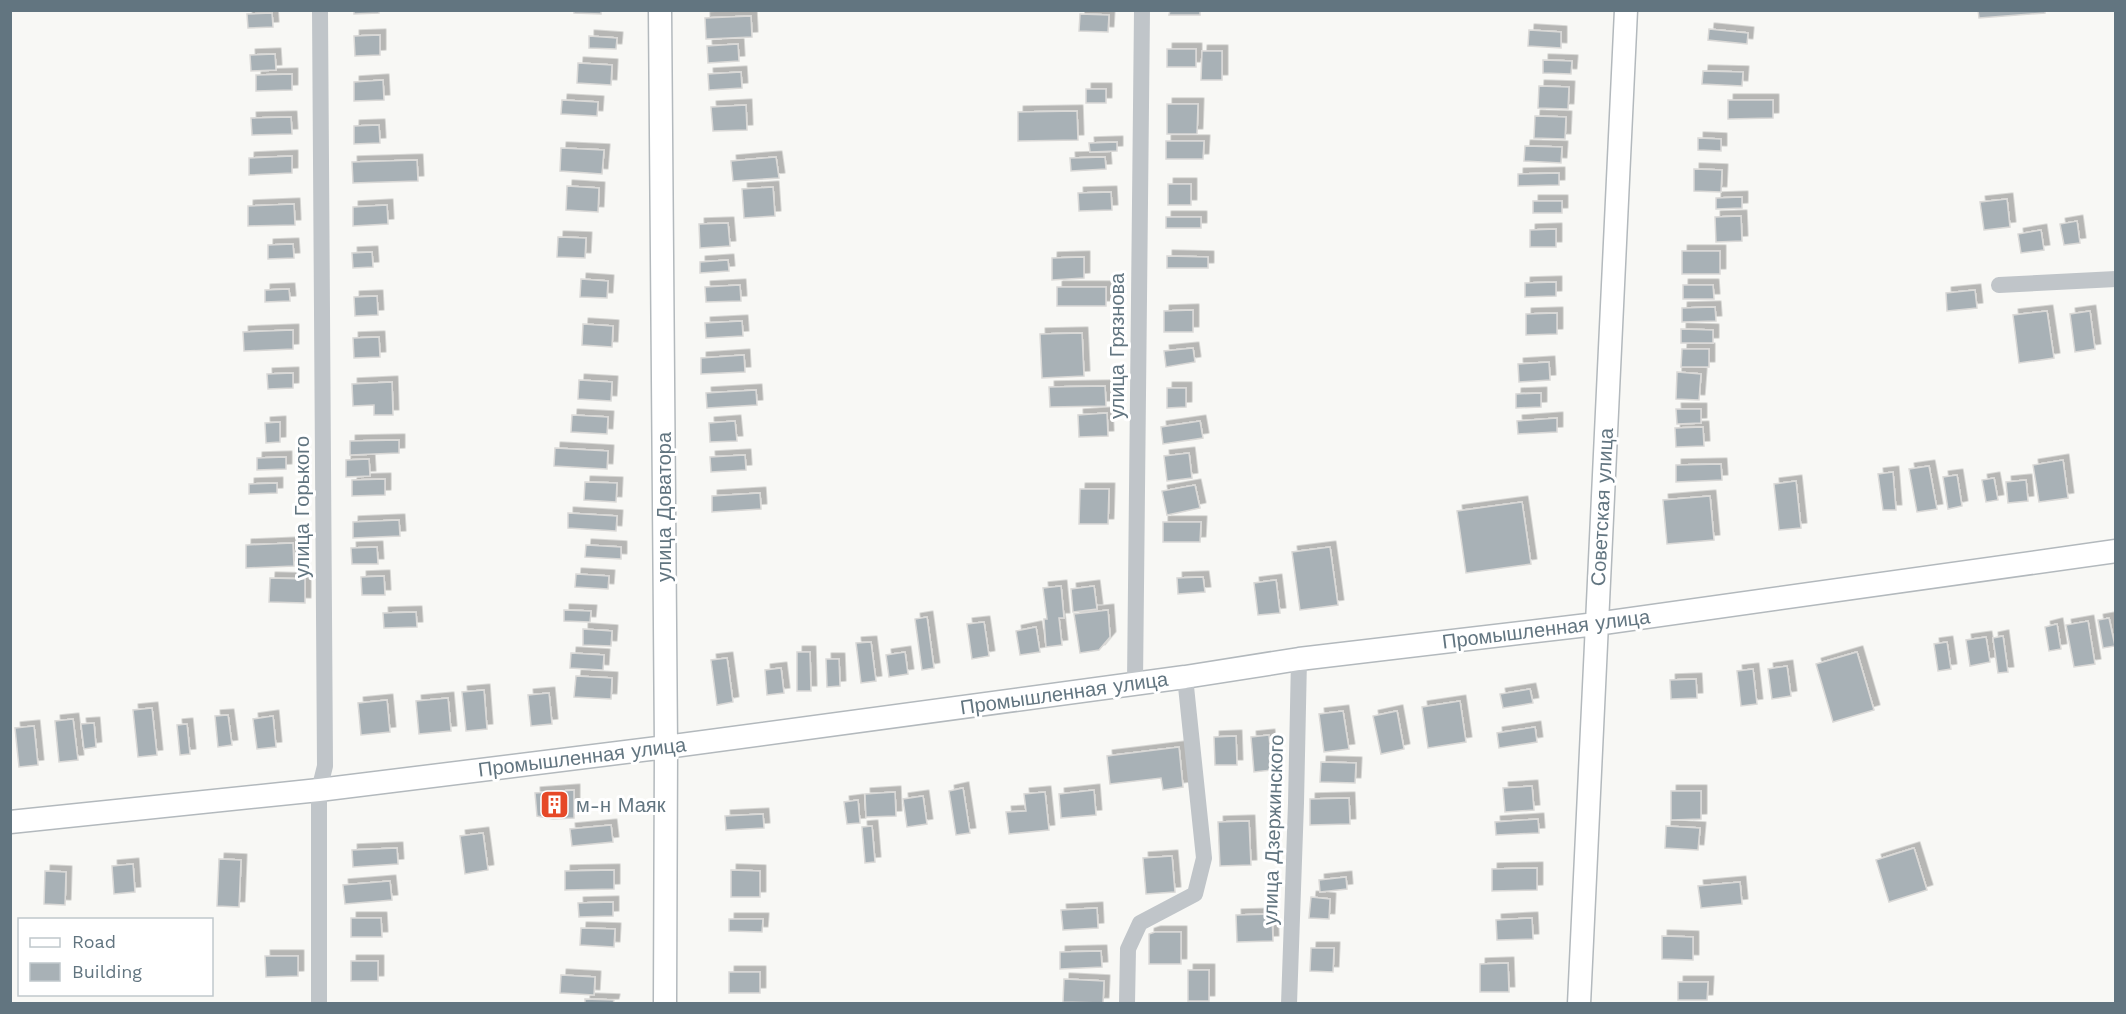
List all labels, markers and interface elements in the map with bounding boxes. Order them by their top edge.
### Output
street label: улица Грязнова [1105,272,1129,419]
street label: Советская улица [1586,426,1618,587]
street label: улица Доватора [652,431,676,582]
street label: улица Горького [290,436,314,578]
street label: Промышленная улица [1441,604,1652,654]
street label: Промышленная улица [959,666,1170,719]
street label: Промышленная улица [477,732,688,782]
street label: улица Дзержинского [1258,734,1288,926]
building icon: м-н Маяк [539,789,571,821]
place label: м-н Маяк [576,793,666,817]
legend [18,918,213,996]
text: Road [72,931,116,952]
text: Building [72,961,142,982]

